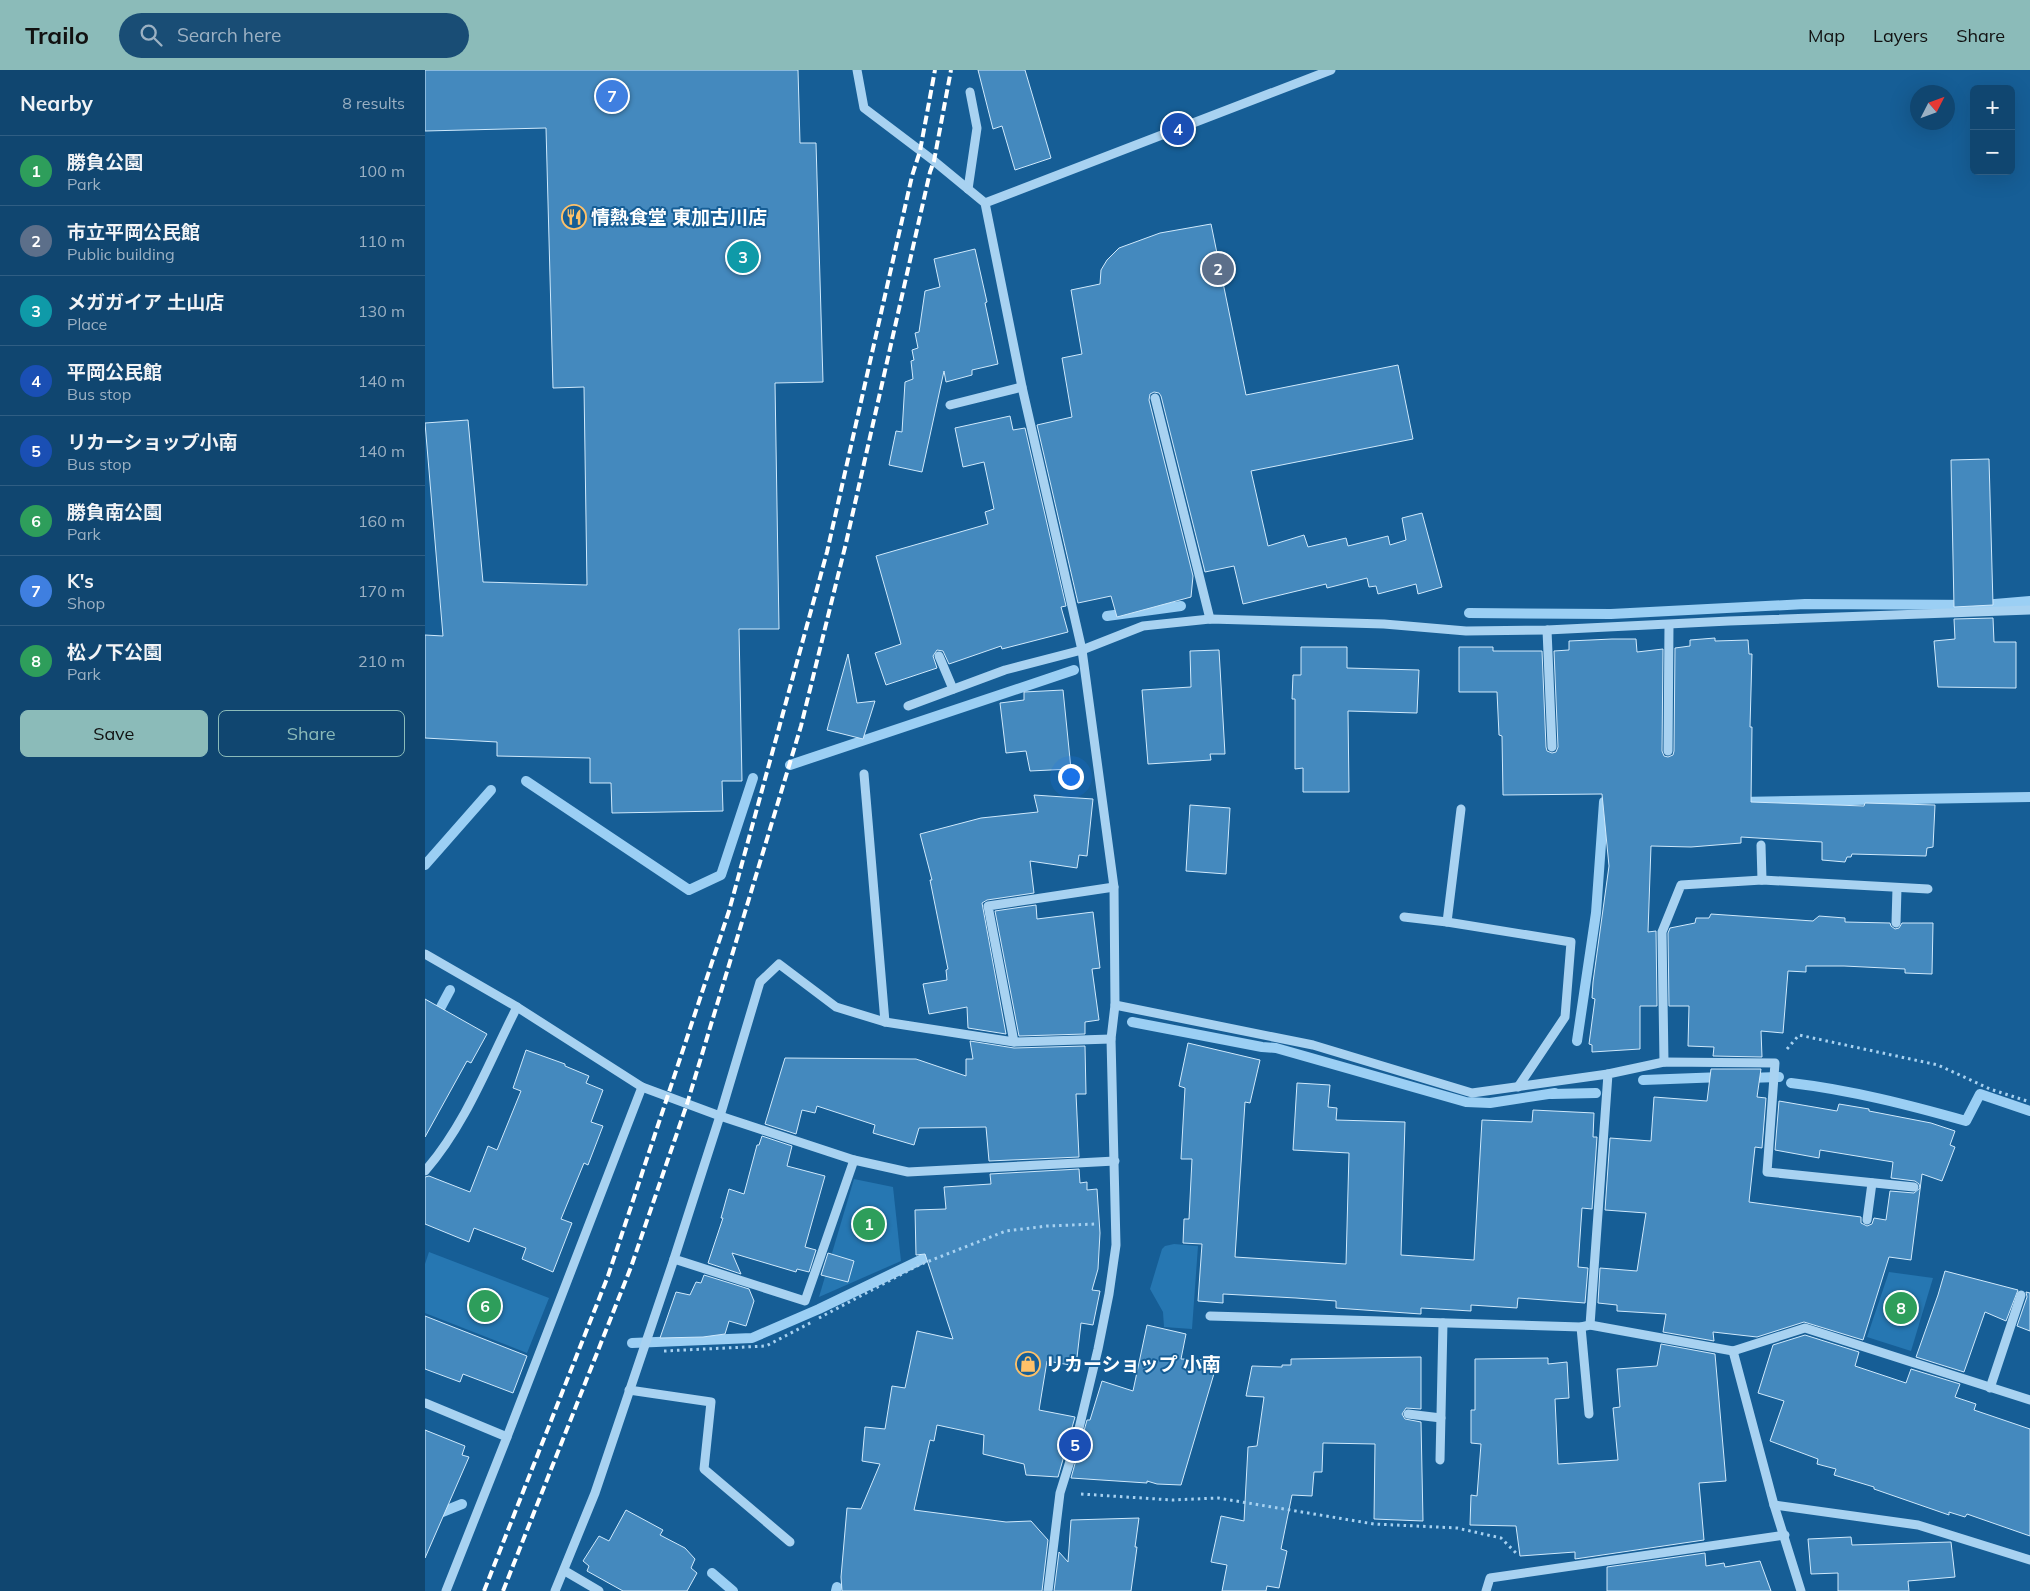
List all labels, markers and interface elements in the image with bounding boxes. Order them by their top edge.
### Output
search box [119,13,469,58]
text: Trailo [25,20,89,50]
icon: search [137,21,165,49]
text: Search here [177,23,281,47]
text: Map [1808,24,1845,47]
text: Layers [1873,24,1928,47]
text: Share [1956,24,2005,47]
pin: 7 [596,77,628,115]
north arrow [1910,85,1955,130]
map controls [1970,85,2015,175]
button: + [1970,85,2015,130]
text: Nearby [20,90,93,116]
text: 8 results [342,93,405,113]
pin: 4 [1162,110,1194,148]
button: − [1970,130,2015,175]
text: 勝負公園 [67,150,143,174]
text: 1 [31,161,41,181]
text: 100 m [358,161,405,181]
text: Park [67,174,101,194]
restaurant icon: 情熱食堂 東加古川店 [561,204,587,230]
place label: 情熱食堂 東加古川店 [591,205,767,229]
text: 市立平岡公民館 [67,220,200,244]
text: 2 [31,231,41,251]
text: 110 m [358,231,405,251]
pin: 3 [727,238,759,276]
text: Public building [67,244,175,264]
pin: 2 [1202,250,1234,288]
text: メガガイア 土山店 [67,290,224,314]
text: 3 [31,301,41,321]
text: 130 m [358,301,405,321]
text: Place [67,314,107,334]
text: 平岡公民館 [67,360,162,384]
text: 4 [31,371,41,391]
text: 140 m [358,371,405,391]
text: Bus stop [67,384,131,404]
text: リカーショップ小南 [67,430,238,454]
text: 5 [31,441,41,461]
text: 140 m [358,441,405,461]
text: Bus stop [67,454,131,474]
text: 勝負南公園 [67,500,162,524]
text: 6 [31,511,41,531]
text: 160 m [358,511,405,531]
text: Park [67,524,101,544]
text: K's [67,569,94,593]
text: 7 [31,581,41,601]
text: 170 m [358,581,405,601]
text: Shop [67,593,105,613]
text: 松ノ下公園 [67,640,162,664]
text: 8 [31,651,41,671]
text: 210 m [358,651,405,671]
text: Park [67,664,101,684]
button: Save [20,710,208,757]
button: Share [218,710,405,757]
your location [1058,764,1084,790]
pin: 1 [853,1205,885,1243]
pin: 6 [469,1287,501,1325]
pin: 8 [1885,1289,1917,1327]
shop icon: リカーショップ 小南 [1015,1351,1041,1377]
place label: リカーショップ 小南 [1045,1352,1221,1376]
pin: 5 [1059,1426,1091,1464]

